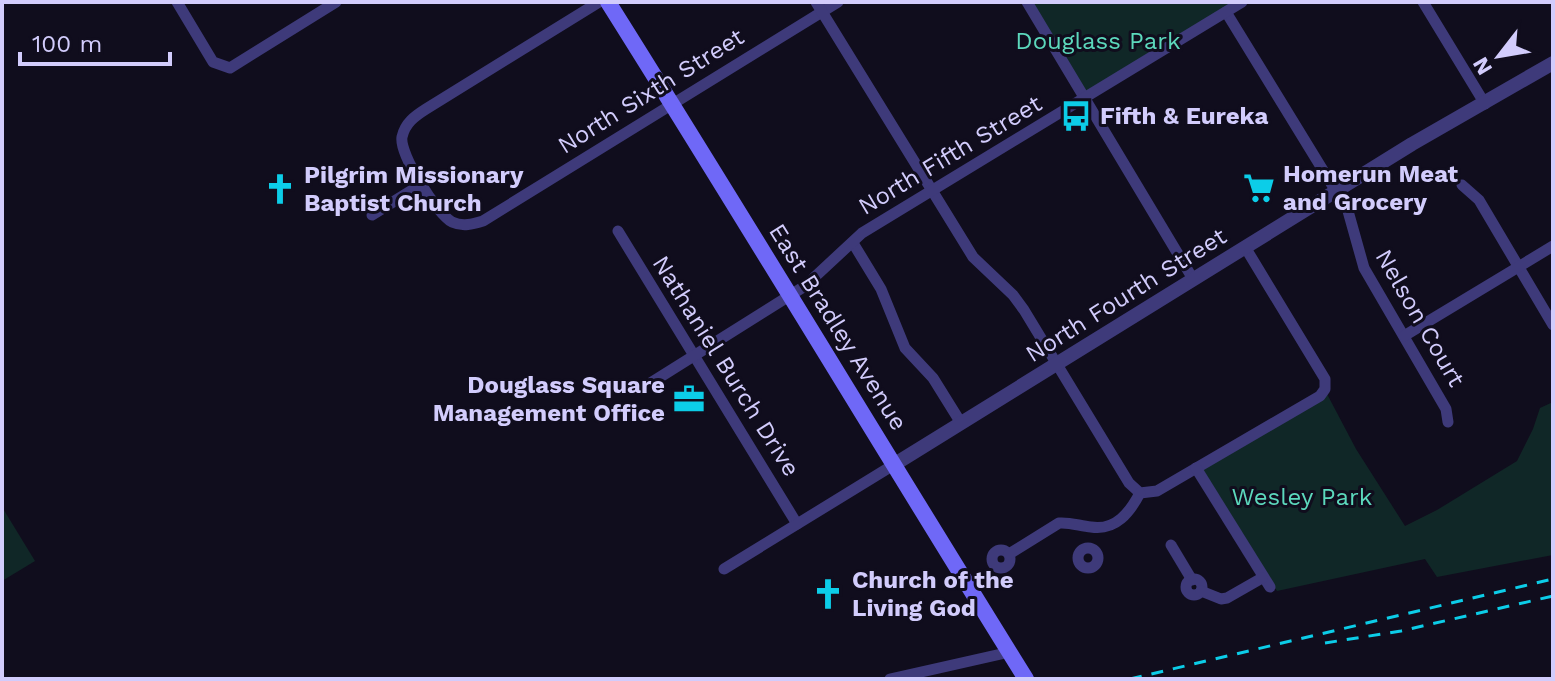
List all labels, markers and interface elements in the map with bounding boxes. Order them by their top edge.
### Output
scale bar [20,16,170,66]
north arrow [1459,16,1539,96]
street label: North Sixth Street [553,22,749,160]
park label: Douglass Park [1015,27,1181,55]
text: 100 m [32,30,102,58]
text: N [1467,53,1497,79]
street label: North Fifth Street [853,89,1047,221]
bus stop icon: Fifth & Eureka [1059,99,1093,133]
place label: Fifth & Eureka [1100,102,1268,130]
place label: Homerun Meat and Grocery [1283,160,1459,216]
place label: Pilgrim Missionary Baptist Church [304,161,524,217]
supermarket icon: Homerun Meat and Grocery [1242,171,1276,205]
church icon: Pilgrim Missionary Baptist Church [263,172,297,206]
street label: East Bradley Avenue [763,219,913,435]
street label: North Fourth Street [1021,222,1231,368]
street label: Nelson Court [1369,245,1471,391]
street label: Nathaniel Burch Drive [647,250,805,482]
place label: Douglass Square Management Office [433,371,665,427]
office icon: Douglass Square Management Office [672,382,706,416]
park label: Wesley Park [1232,483,1373,511]
place label: Church of the Living God [852,566,1014,622]
church icon: Church of the Living God [811,577,845,611]

